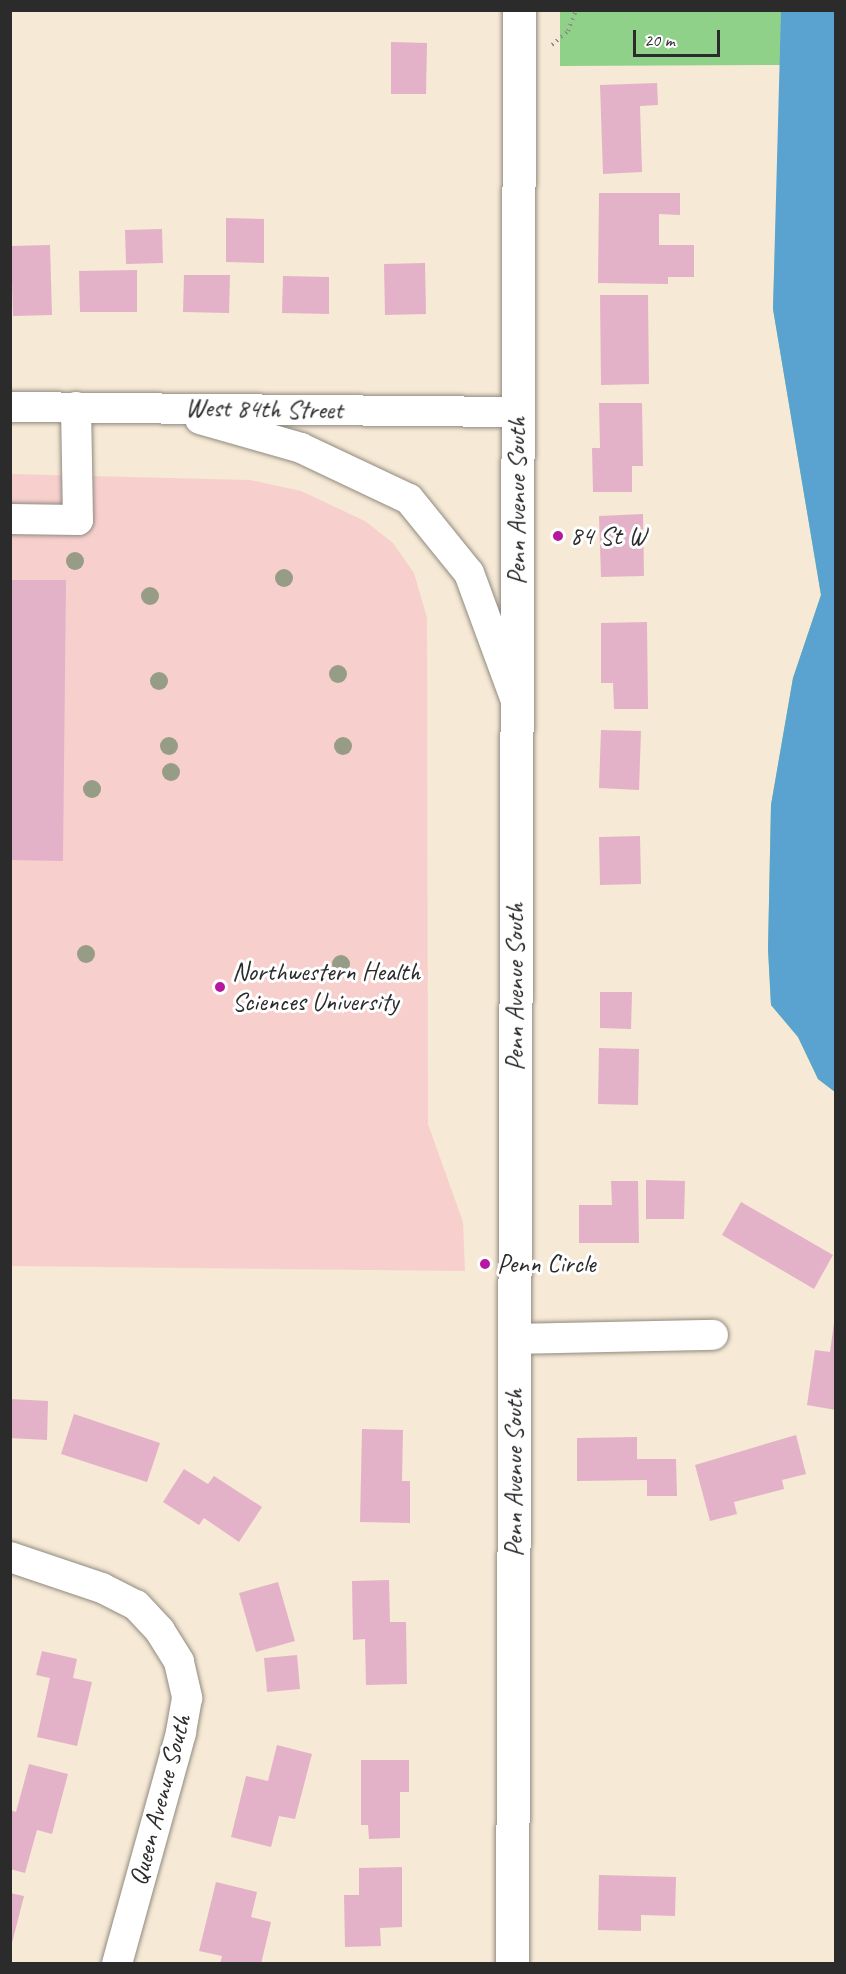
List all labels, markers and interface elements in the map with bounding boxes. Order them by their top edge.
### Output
scale bar [636,18,723,56]
text: 20 m [644,29,675,51]
street label: West 84th Street [185,392,343,426]
street label: Penn Avenue South [501,417,533,585]
place label: 84 St W [570,520,646,552]
marker: 84 St W [551,529,565,543]
street label: Penn Avenue South [499,903,531,1071]
place label: Northwestern Health Sciences University [232,956,420,1018]
marker: Northwestern Health Sciences University [213,980,227,994]
place label: Penn Circle [497,1248,595,1280]
marker: Penn Circle [478,1257,492,1271]
street label: Penn Avenue South [498,1389,530,1557]
street label: Queen Avenue South [122,1711,198,1889]

